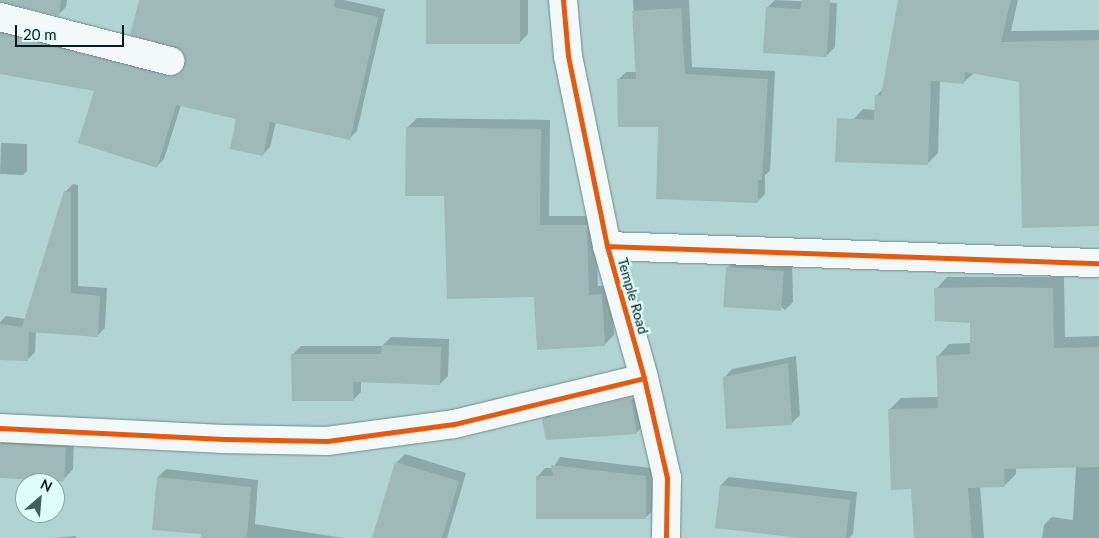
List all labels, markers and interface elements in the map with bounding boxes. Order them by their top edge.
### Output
scale bar [18,15,126,47]
text: 20 m [23,25,57,43]
street label: Temple Road [614,256,652,336]
north arrow [15,473,65,523]
text: N [38,475,55,495]

